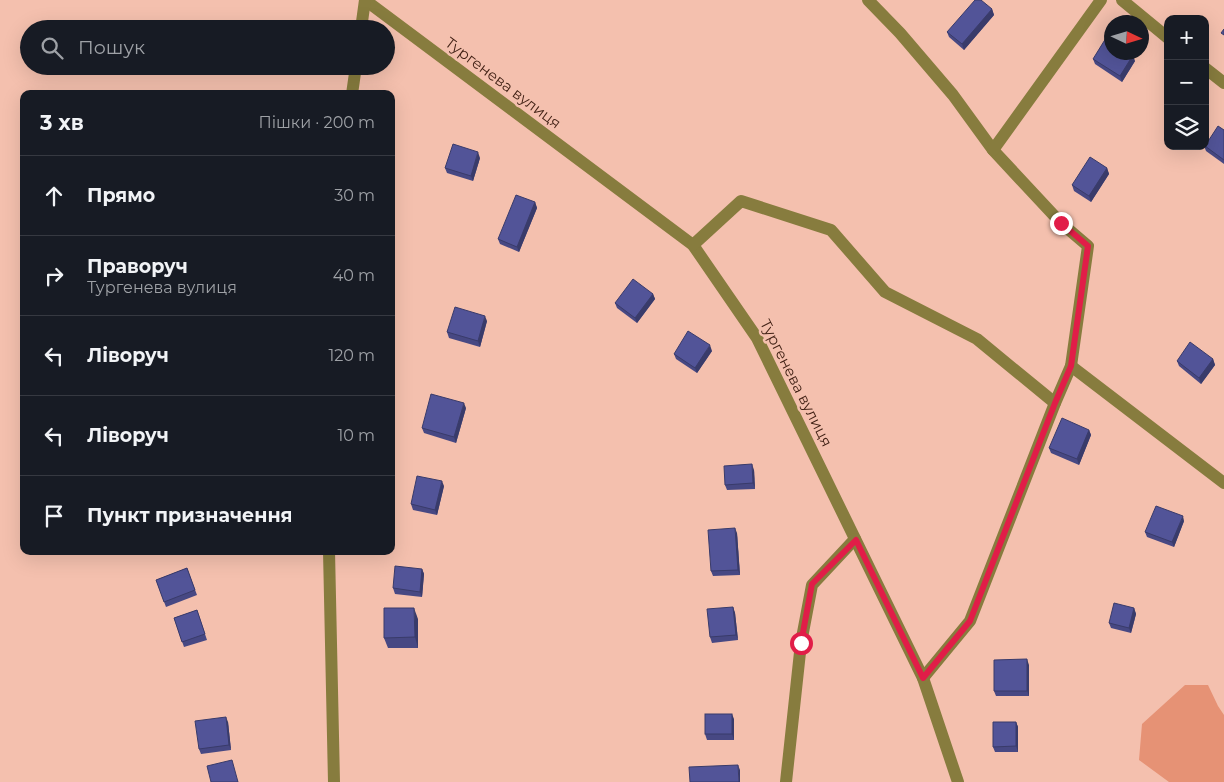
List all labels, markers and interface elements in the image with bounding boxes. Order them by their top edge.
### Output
north arrow [1104,15,1149,60]
map controls [1164,15,1209,150]
button: + [1164,15,1209,60]
search box [20,20,395,75]
street label: Тургенева вулиця [441,33,565,132]
icon: search [38,34,66,62]
text: Пошук [78,36,145,59]
button: − [1164,60,1209,105]
button: layers [1164,105,1209,150]
text: 3 хв [40,110,84,135]
text: Пішки · 200 m [258,113,375,132]
icon: ahead [40,182,68,210]
text: Прямо [87,184,155,207]
text: 30 m [334,186,375,205]
route end [1050,212,1073,235]
text: Праворуч [87,255,188,278]
icon: right [40,262,68,290]
text: 40 m [333,266,375,285]
text: Тургенева вулиця [87,278,237,297]
street label: Тургенева вулиця [756,316,837,450]
icon: left [40,342,68,370]
text: Ліворуч [87,344,169,367]
text: 120 m [328,346,375,365]
icon: left [40,422,68,450]
text: Ліворуч [87,424,169,447]
text: 10 m [337,426,375,445]
icon: arrive [40,502,68,530]
text: Пункт призначення [87,504,293,527]
route start [790,632,813,655]

